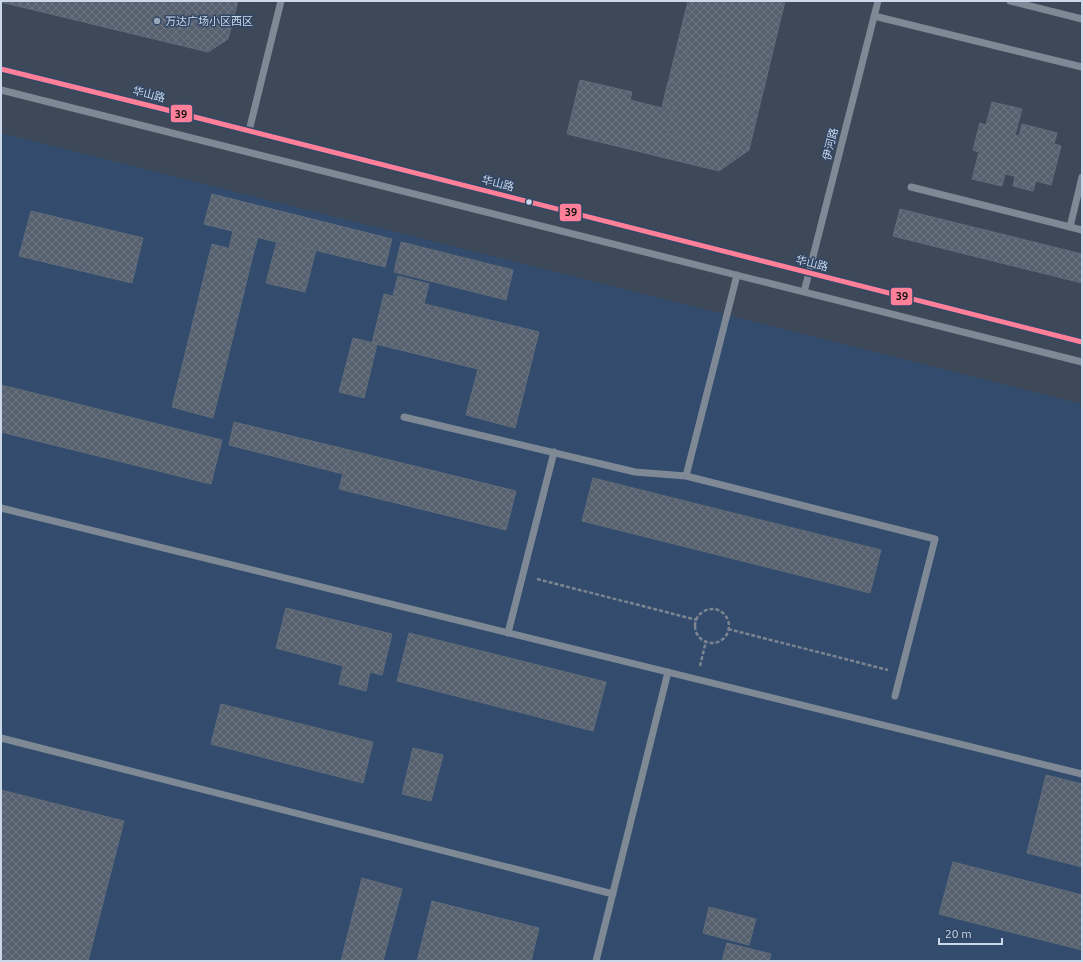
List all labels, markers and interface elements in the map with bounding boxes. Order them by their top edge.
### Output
place label: 万达广场小区西区 [165,15,253,27]
marker: 万达广场小区西区 [152,16,162,26]
street label: 华山路 [132,84,166,104]
line badge: 39 [170,104,193,123]
text: 39 [175,108,187,120]
street label: 伊河路 [820,127,840,161]
street label: 华山路 [481,173,515,193]
unlabelled marker [524,197,534,207]
line badge: 39 [559,203,582,222]
text: 39 [565,206,577,218]
street label: 华山路 [795,253,829,273]
line badge: 39 [890,287,913,306]
text: 39 [896,290,908,302]
scale bar [939,920,1002,946]
text: 20 m [945,927,972,940]

